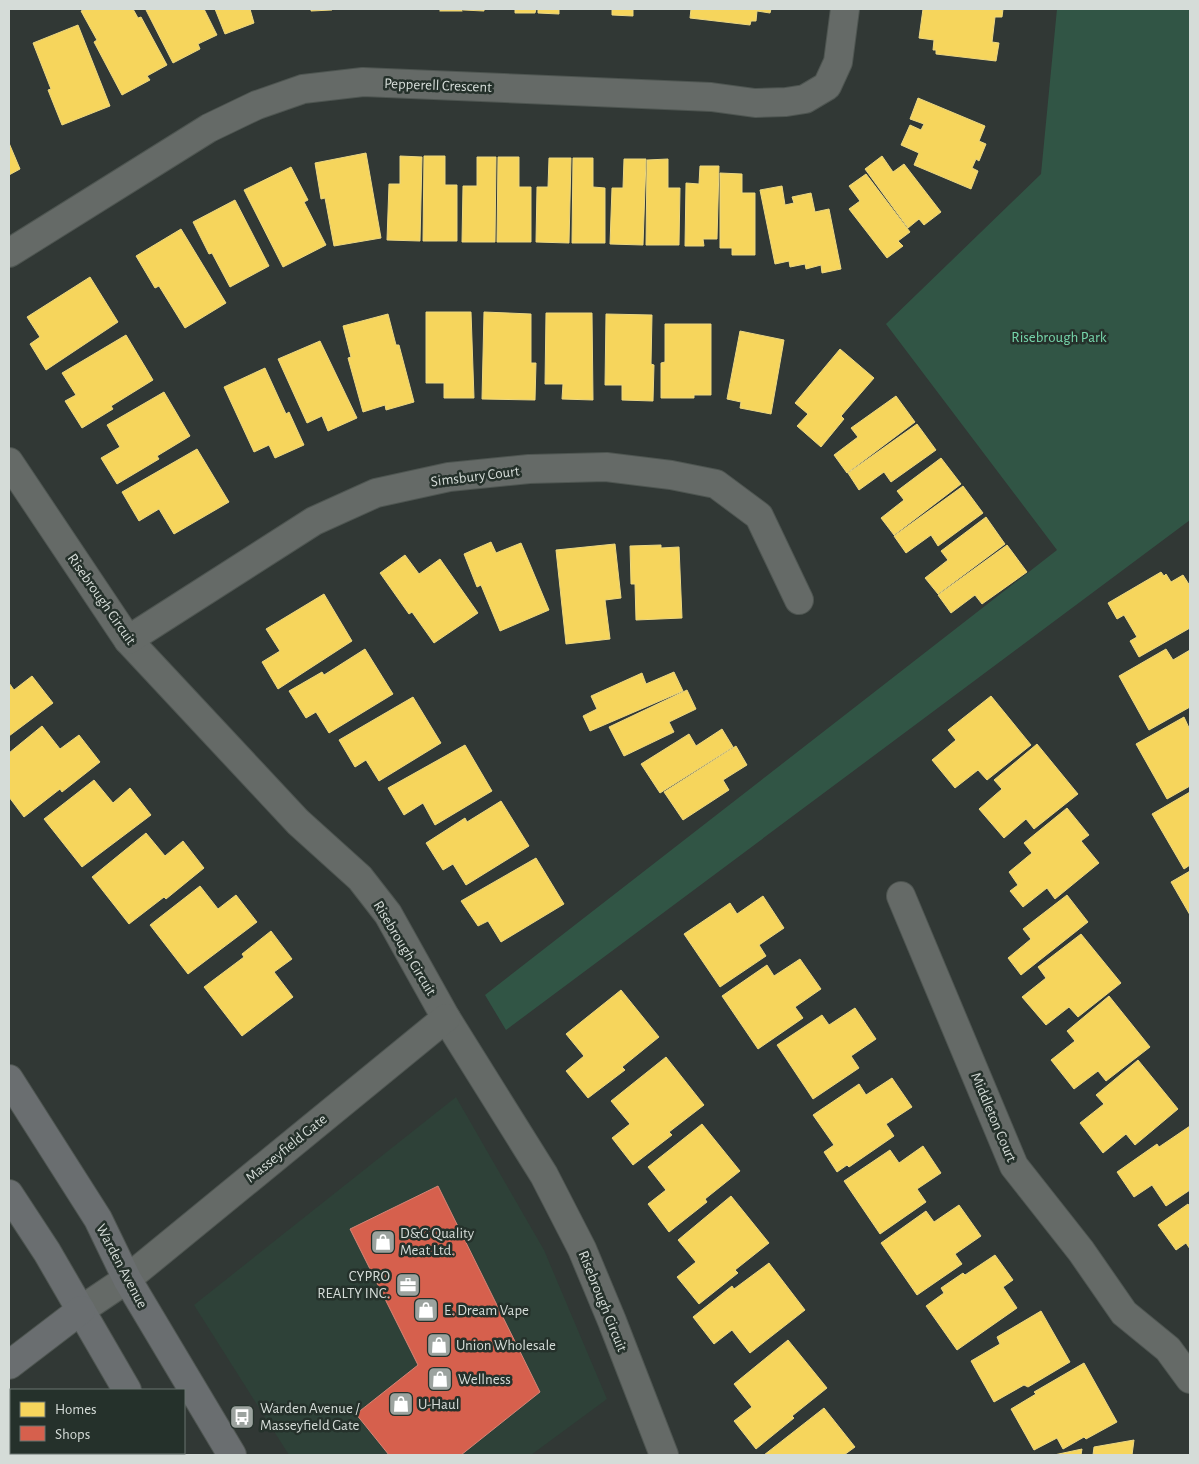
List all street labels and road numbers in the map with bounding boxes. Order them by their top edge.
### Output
street label: Pepperell Crescent [384,76,492,95]
street label: Simsbury Court [430,464,521,489]
street label: Risebrough Circuit [65,551,139,648]
street label: Risebrough Circuit [370,898,439,998]
street label: Middleton Court [968,1070,1019,1164]
street label: Masseyfield Gate [243,1111,330,1186]
street label: Warden Avenue [93,1222,150,1311]
street label: Risebrough Circuit [575,1249,630,1354]

